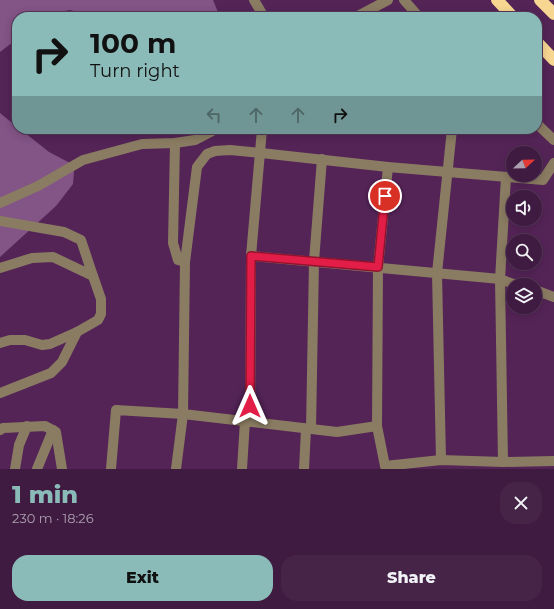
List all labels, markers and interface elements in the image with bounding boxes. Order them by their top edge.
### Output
text: 100 m [90,26,176,60]
icon: right [24,28,76,80]
text: Turn right [90,60,180,82]
icon: left [203,104,225,126]
icon: ahead [245,104,267,126]
icon: ahead [287,104,309,126]
icon: right [329,104,351,126]
north arrow [506,146,542,182]
map controls [506,146,542,314]
pin [368,179,402,213]
icon: arrive [374,185,396,207]
button: sound [506,190,542,226]
button: search [506,234,542,270]
button: layers [506,278,542,314]
position arrow [229,385,271,427]
text: 1 min [12,480,78,509]
button: close [500,482,542,524]
text: 230 m · 18:26 [12,510,94,526]
button: Exit [12,555,273,601]
button: Share [281,555,542,601]

